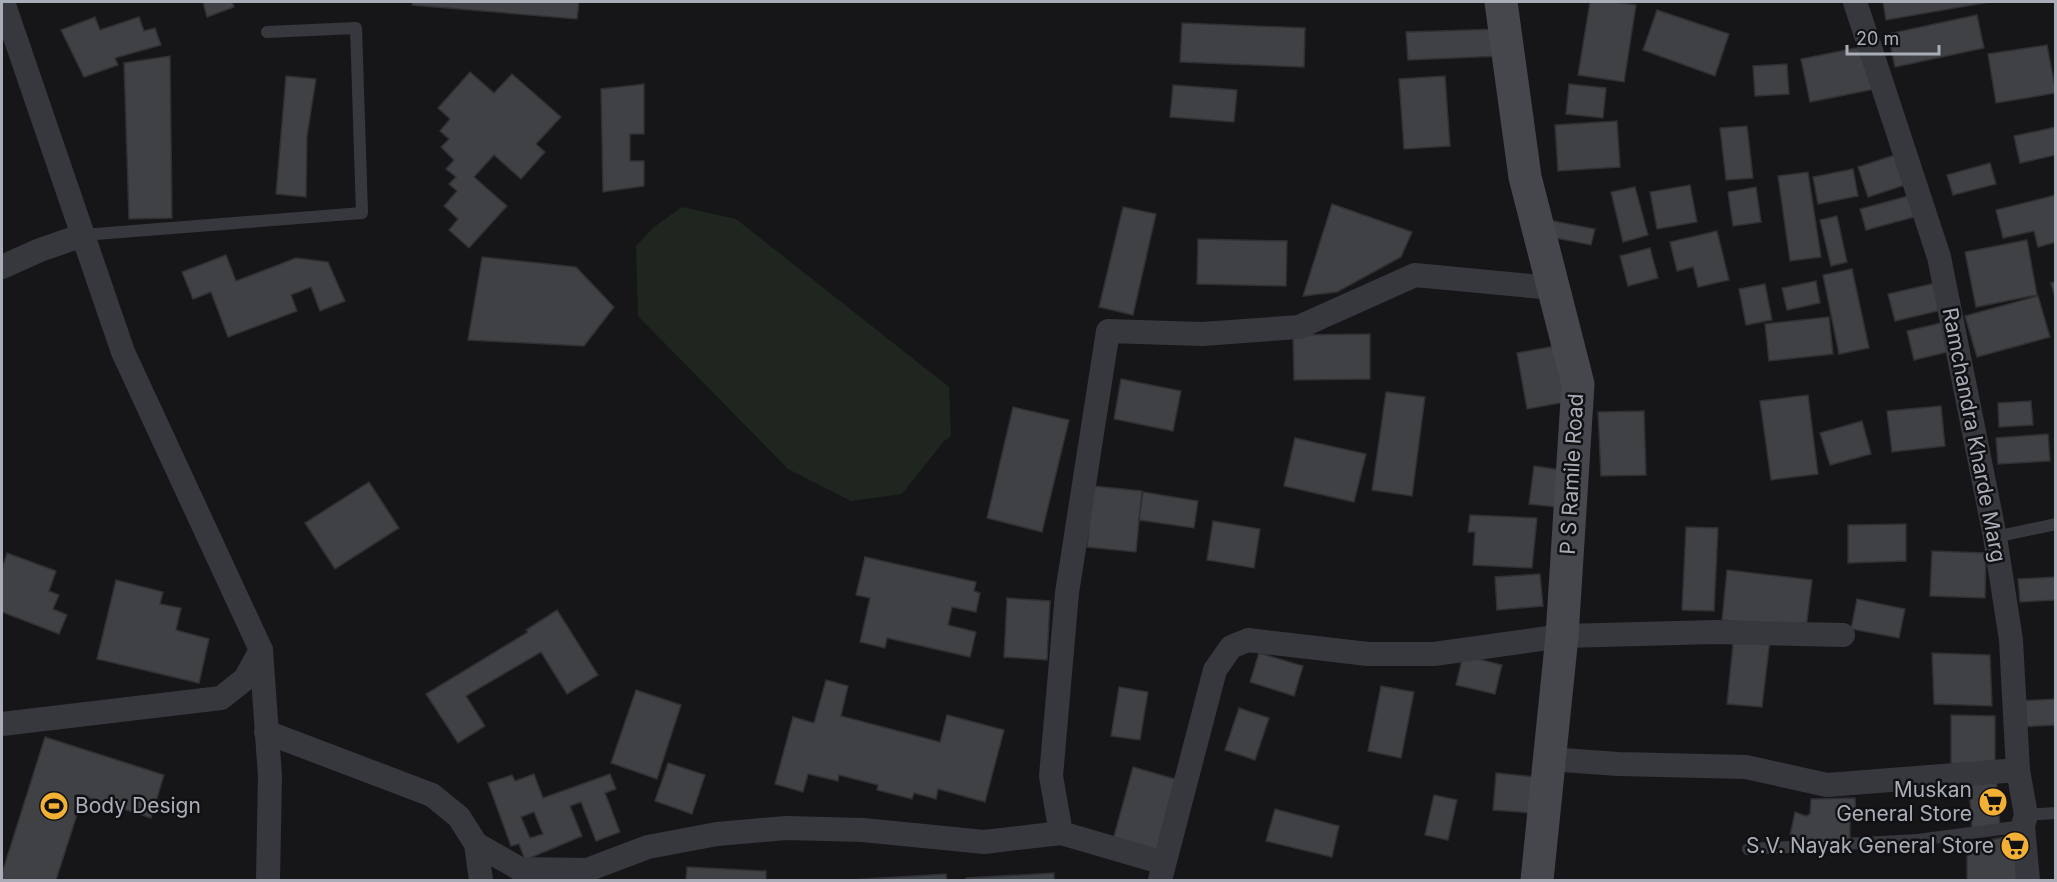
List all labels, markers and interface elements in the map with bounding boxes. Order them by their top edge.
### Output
scale bar [1847,18,1938,56]
text: 20 m [1856,28,1899,49]
street label: Ramchandra Kharde Marg [1938,306,2011,564]
street label: P S Ramile Road [1555,393,1588,555]
place label: Muskan General Store [1836,777,1972,826]
supermarket icon: Muskan General Store [1977,786,2009,818]
sports icon: Body Design [38,790,70,822]
place label: Body Design [75,793,201,818]
supermarket icon: S.V. Nayak General Store [1999,830,2031,862]
place label: S.V. Nayak General Store [1746,833,1994,858]

